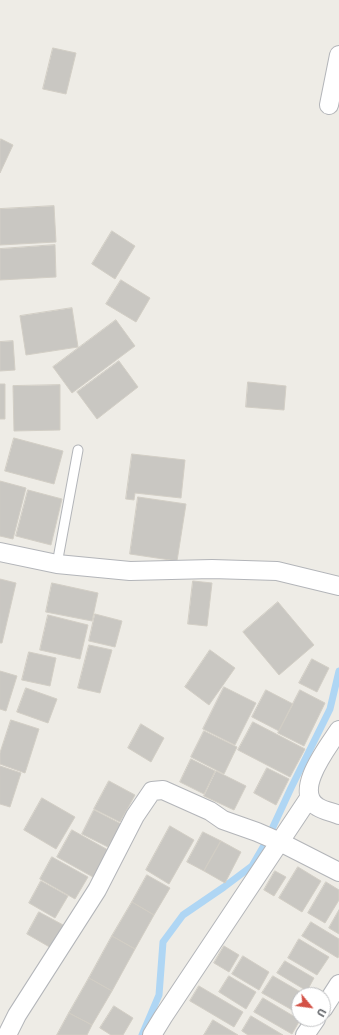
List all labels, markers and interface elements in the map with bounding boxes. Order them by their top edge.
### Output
north arrow [291,987,331,1027]
text: U [314,1006,329,1019]

